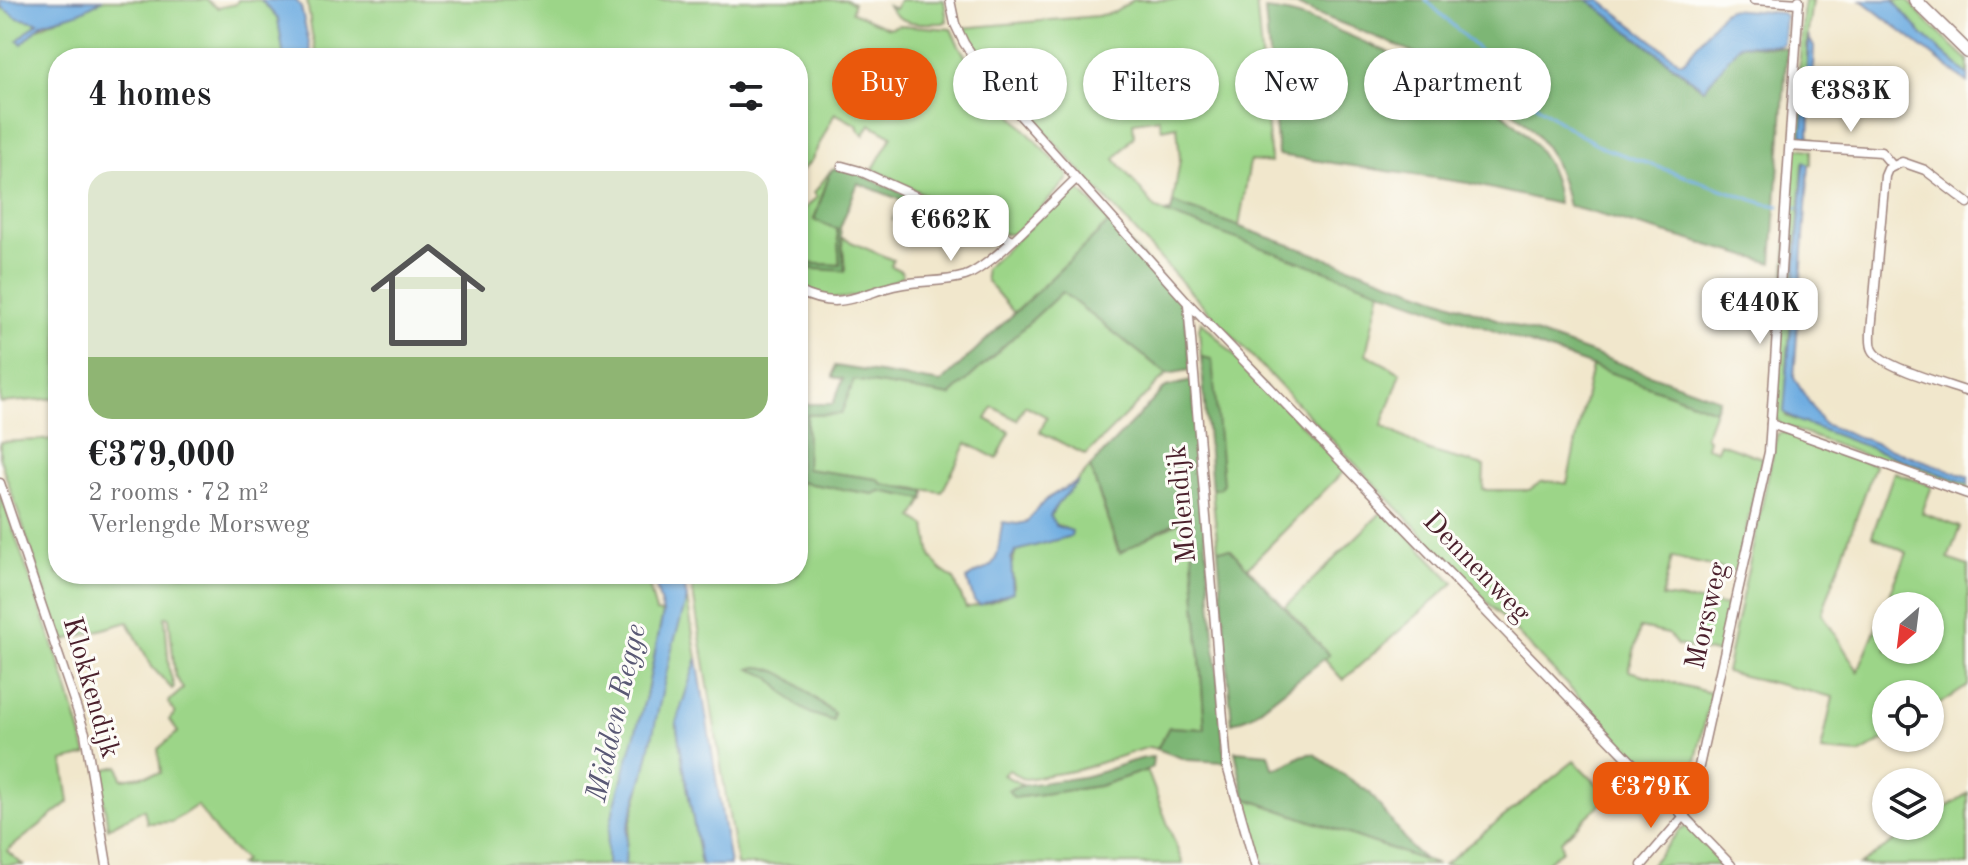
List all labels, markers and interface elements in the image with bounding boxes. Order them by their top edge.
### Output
chip: Buy [832,48,937,120]
chip: Rent [953,48,1067,120]
chip: Filters [1083,48,1219,120]
chip: New [1235,48,1348,120]
chip: Apartment [1364,48,1551,120]
pin: €383K [1795,66,1907,134]
icon: filters [724,74,768,118]
text: 4 homes [88,79,211,113]
text: €383K [1811,79,1891,105]
pin: €662K [895,195,1007,263]
text: €662K [911,208,991,234]
icon: home [356,223,500,367]
pin: €440K [1704,278,1816,346]
text: €440K [1720,291,1800,317]
text: €379,000 [88,439,236,473]
street label: Molendijk [1164,444,1202,564]
text: 2 rooms · 72 m² [88,480,269,506]
street label: Dennenweg [1417,507,1535,629]
text: Verlengde Morsweg [88,512,310,538]
street label: Morsweg [1682,560,1734,672]
north arrow [1872,592,1944,664]
map controls [1872,592,1944,840]
street label: Klokkendijk [56,614,124,762]
water label: Midden Regge [582,621,652,806]
button: locate [1872,680,1944,752]
pin: €379K [1595,762,1707,830]
button: layers [1872,768,1944,840]
text: €379K [1611,775,1691,801]

